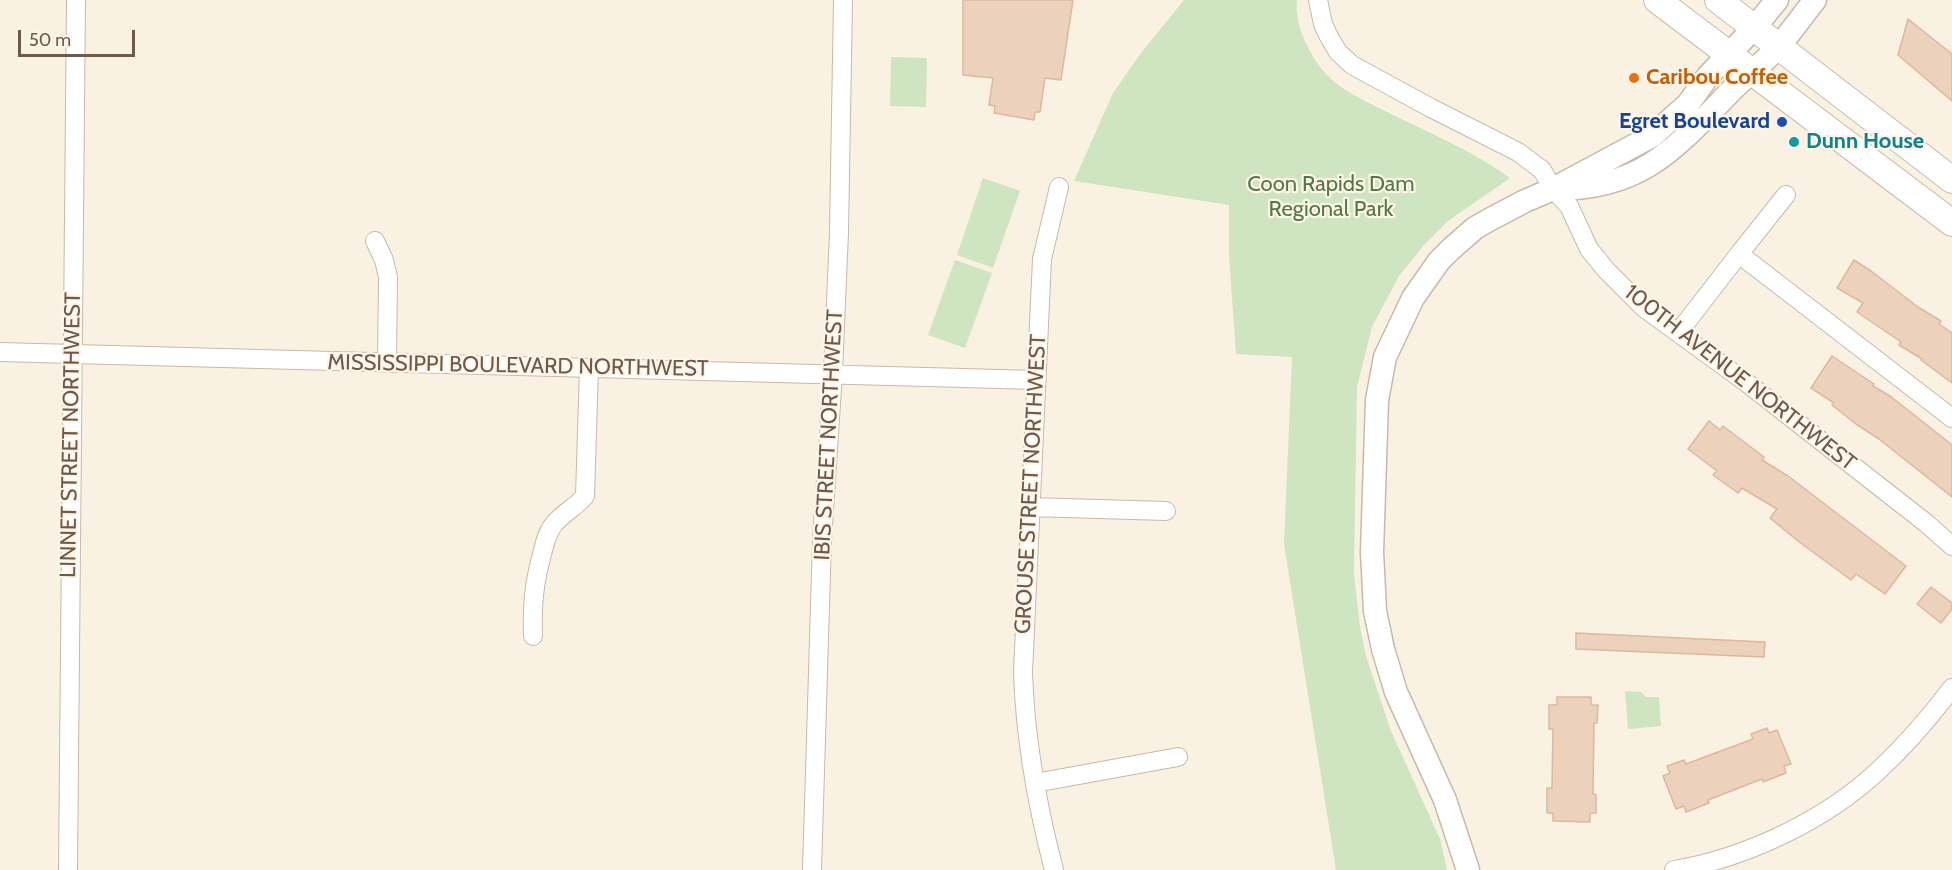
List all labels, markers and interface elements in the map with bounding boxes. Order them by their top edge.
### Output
scale bar [21,18,138,56]
text: 50 m [29,29,71,51]
place label: Caribou Coffee [1646,65,1788,91]
marker: Caribou Coffee [1627,71,1641,85]
place label: Egret Boulevard [1619,109,1770,135]
marker: Egret Boulevard [1775,115,1789,129]
place label: Dunn House [1806,129,1924,155]
marker: Dunn House [1787,135,1801,149]
park label: Coon Rapids Dam Regional Park [1247,172,1415,224]
street label: 100TH AVENUE NORTHWEST [1619,279,1861,477]
street label: LINNET STREET NORTHWEST [55,292,87,578]
street label: IBIS STREET NORTHWEST [809,309,849,561]
street label: GROUSE STREET NORTHWEST [1010,333,1052,635]
street label: MISSISSIPPI BOULEVARD NORTHWEST [327,349,709,383]

